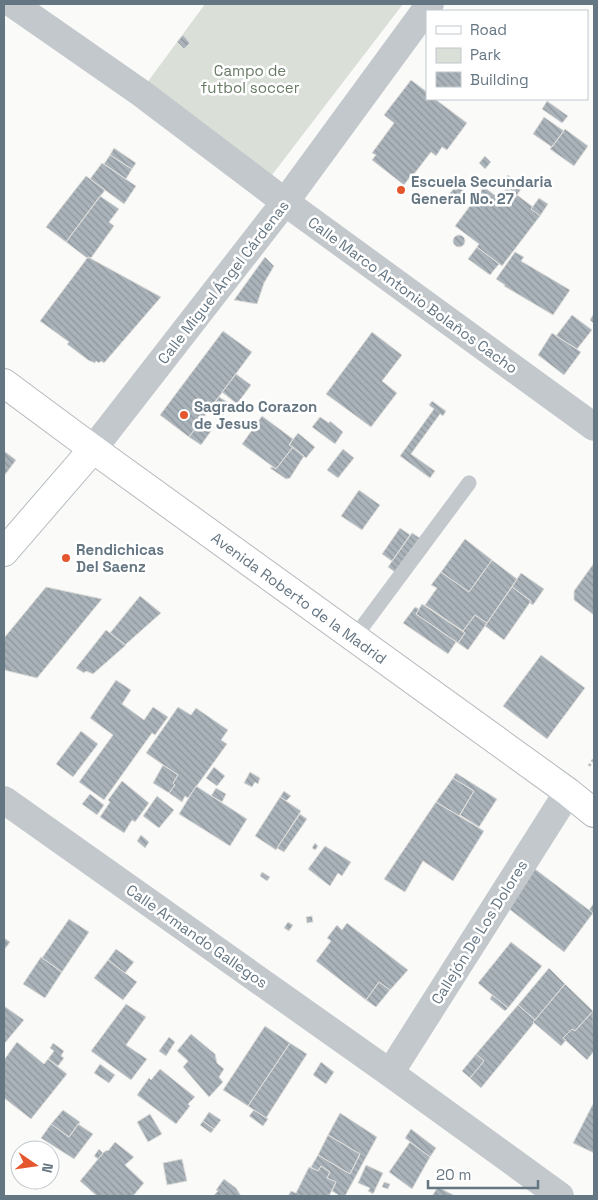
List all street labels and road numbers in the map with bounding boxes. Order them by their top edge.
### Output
street label: Calle Miguel Ángel Cárdenas [153,196,293,368]
street label: Calle Marco Antonio Bolaños Cacho [304,212,522,378]
street label: Avenida Roberto de la Madrid [208,528,390,668]
street label: Callejón De Los Dolores [427,856,531,1008]
street label: Calle Armando Gallegos [123,880,271,992]

